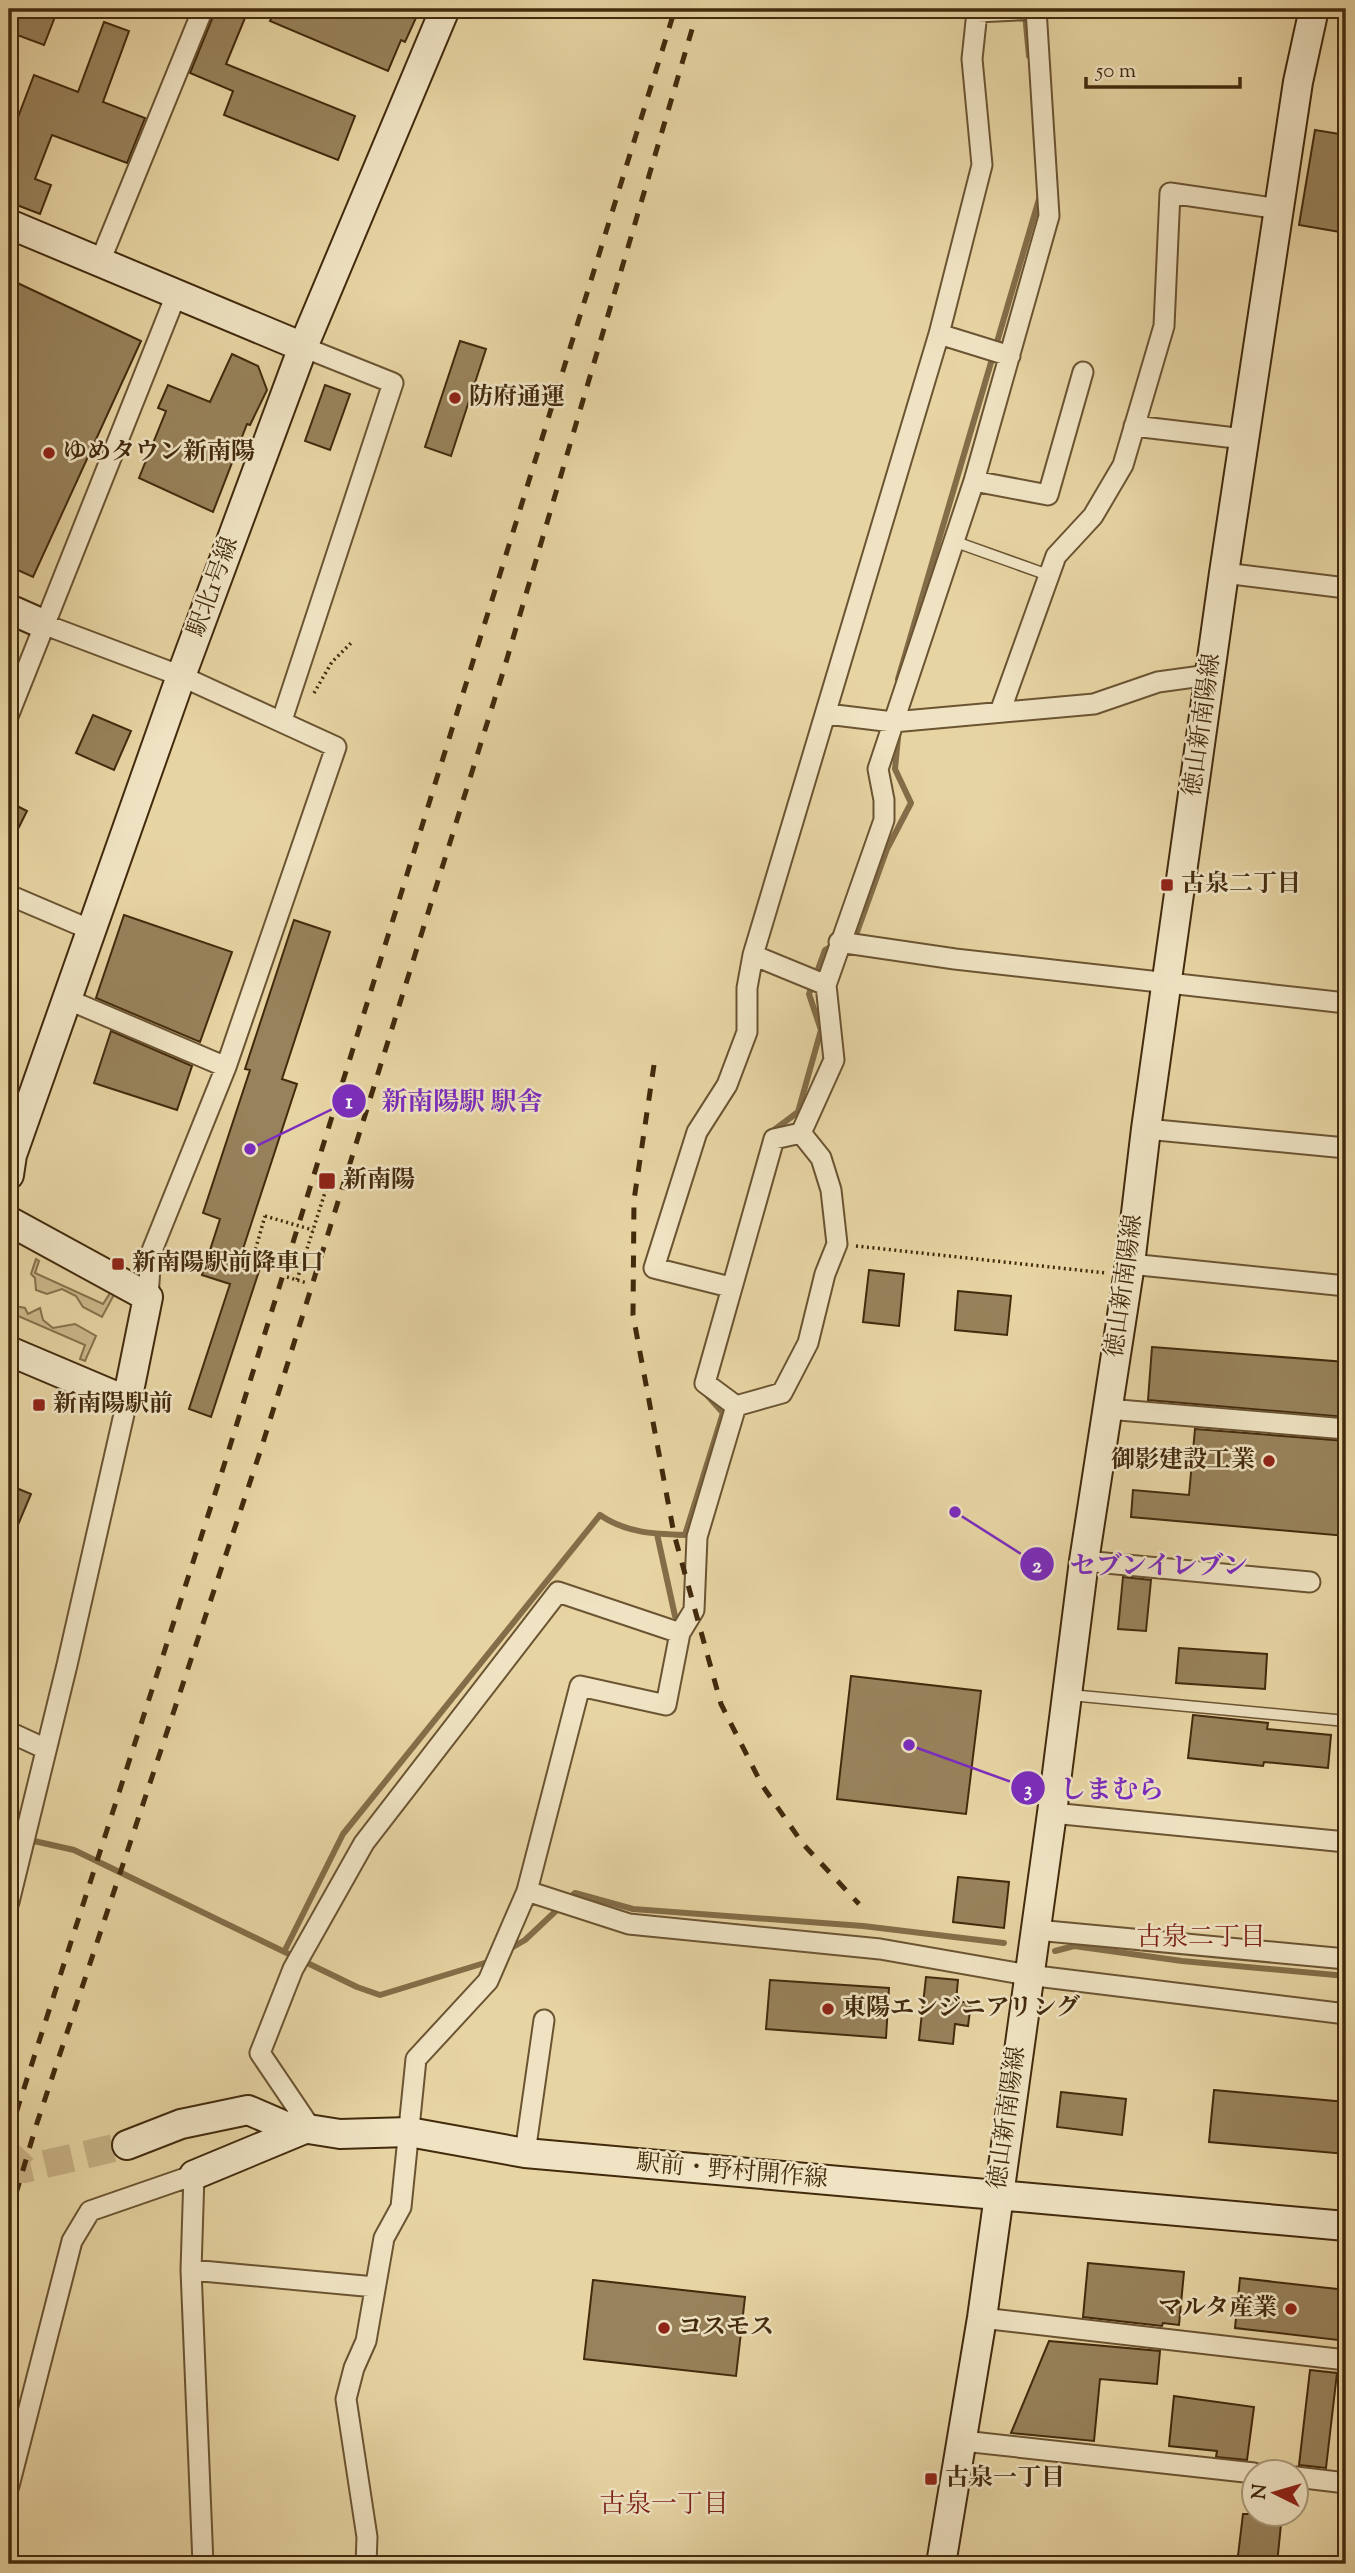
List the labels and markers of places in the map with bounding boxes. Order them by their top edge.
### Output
place label: 防府通運 [469,381,565,415]
marker: 防府通運 [447,390,463,406]
place label: ゆめタウン新南陽 [63,436,255,470]
marker: ゆめタウン新南陽 [41,445,57,461]
place label: 古泉二丁目 [1181,868,1301,902]
marker: 古泉二丁目 [1159,877,1175,893]
callout: 新南陽駅 駅舎 [332,1077,556,1124]
place label: 新南陽 [343,1164,415,1198]
marker: 新南陽 [317,1171,337,1191]
place label: 新南陽駅前降車口 [132,1247,324,1281]
marker: 新南陽駅前降車口 [110,1256,126,1272]
place label: 新南陽駅前 [53,1388,173,1422]
marker: 新南陽駅前 [31,1397,47,1413]
place label: 御影建設工業 [1111,1444,1255,1478]
marker: 御影建設工業 [1261,1453,1277,1469]
callout: セブンイレブン [1019,1541,1264,1588]
callout: しまむら [1011,1765,1178,1812]
place label: 東陽エンジニアリング [842,1992,1080,2026]
marker: 東陽エンジニアリング [820,2001,836,2017]
place label: マルタ産業 [1158,2292,1277,2326]
marker: マルタ産業 [1283,2301,1299,2317]
place label: コスモス [678,2311,774,2345]
marker: コスモス [656,2320,672,2336]
place label: 古泉一丁目 [945,2462,1065,2496]
marker: 古泉一丁目 [923,2471,939,2487]

